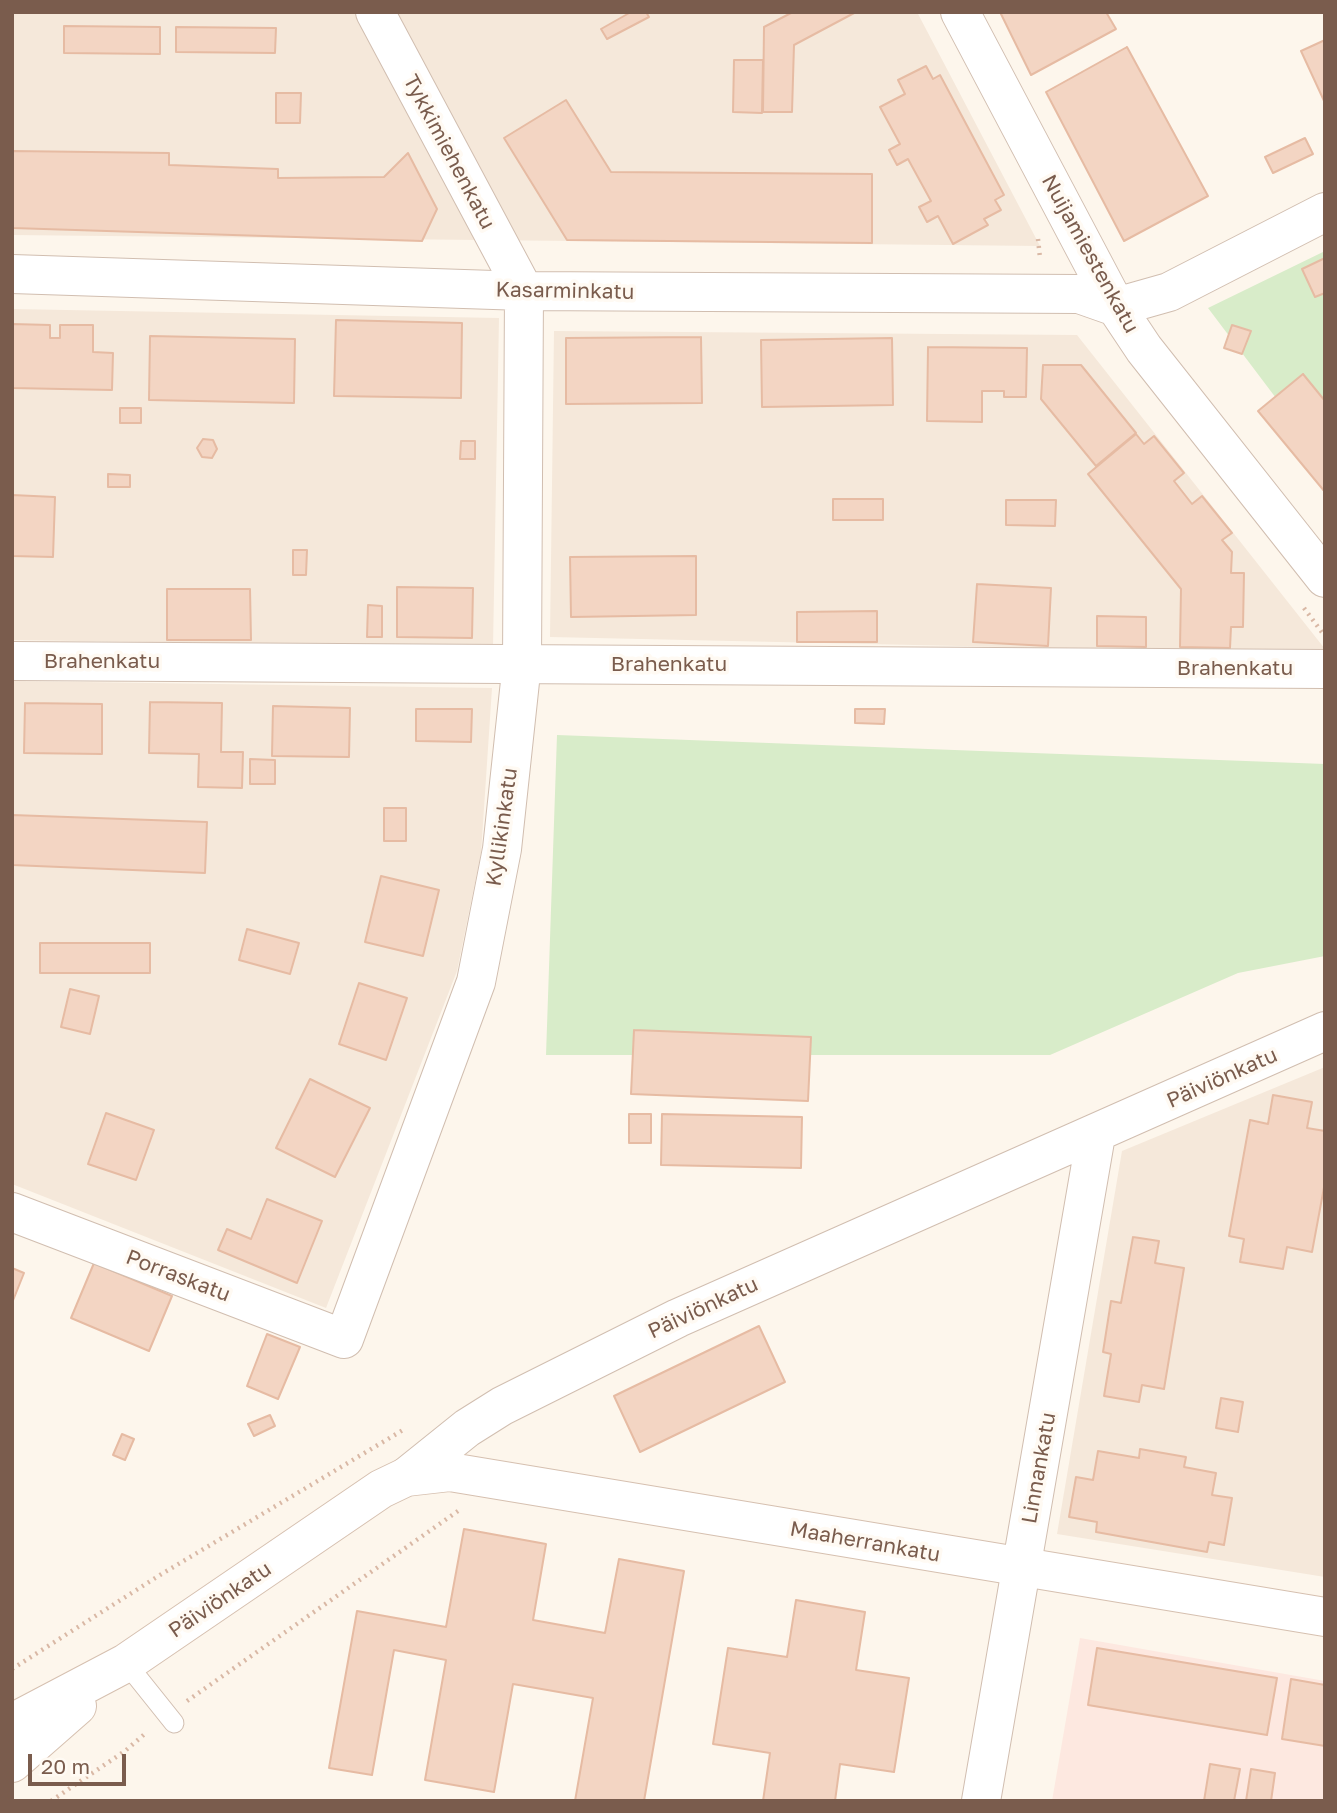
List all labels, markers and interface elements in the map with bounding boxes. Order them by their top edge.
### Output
street label: Tykkimiehenkatu [398,70,500,234]
street label: Nuijamiestenkatu [1036,170,1144,338]
street label: Kasarminkatu [495,277,635,305]
street label: Brahenkatu [44,648,160,674]
street label: Brahenkatu [611,651,727,677]
street label: Brahenkatu [1177,655,1293,681]
street label: Kyllikinkatu [481,766,523,888]
street label: Päiviönkatu [1163,1042,1281,1114]
street label: Porraskatu [122,1245,234,1307]
street label: Päiviönkatu [644,1272,762,1344]
street label: Linnankatu [1017,1410,1061,1526]
street label: Maaherrankatu [788,1516,942,1568]
street label: Päiviönkatu [164,1556,276,1644]
scale bar [32,1740,130,1784]
text: 20 m [41,1753,90,1779]

